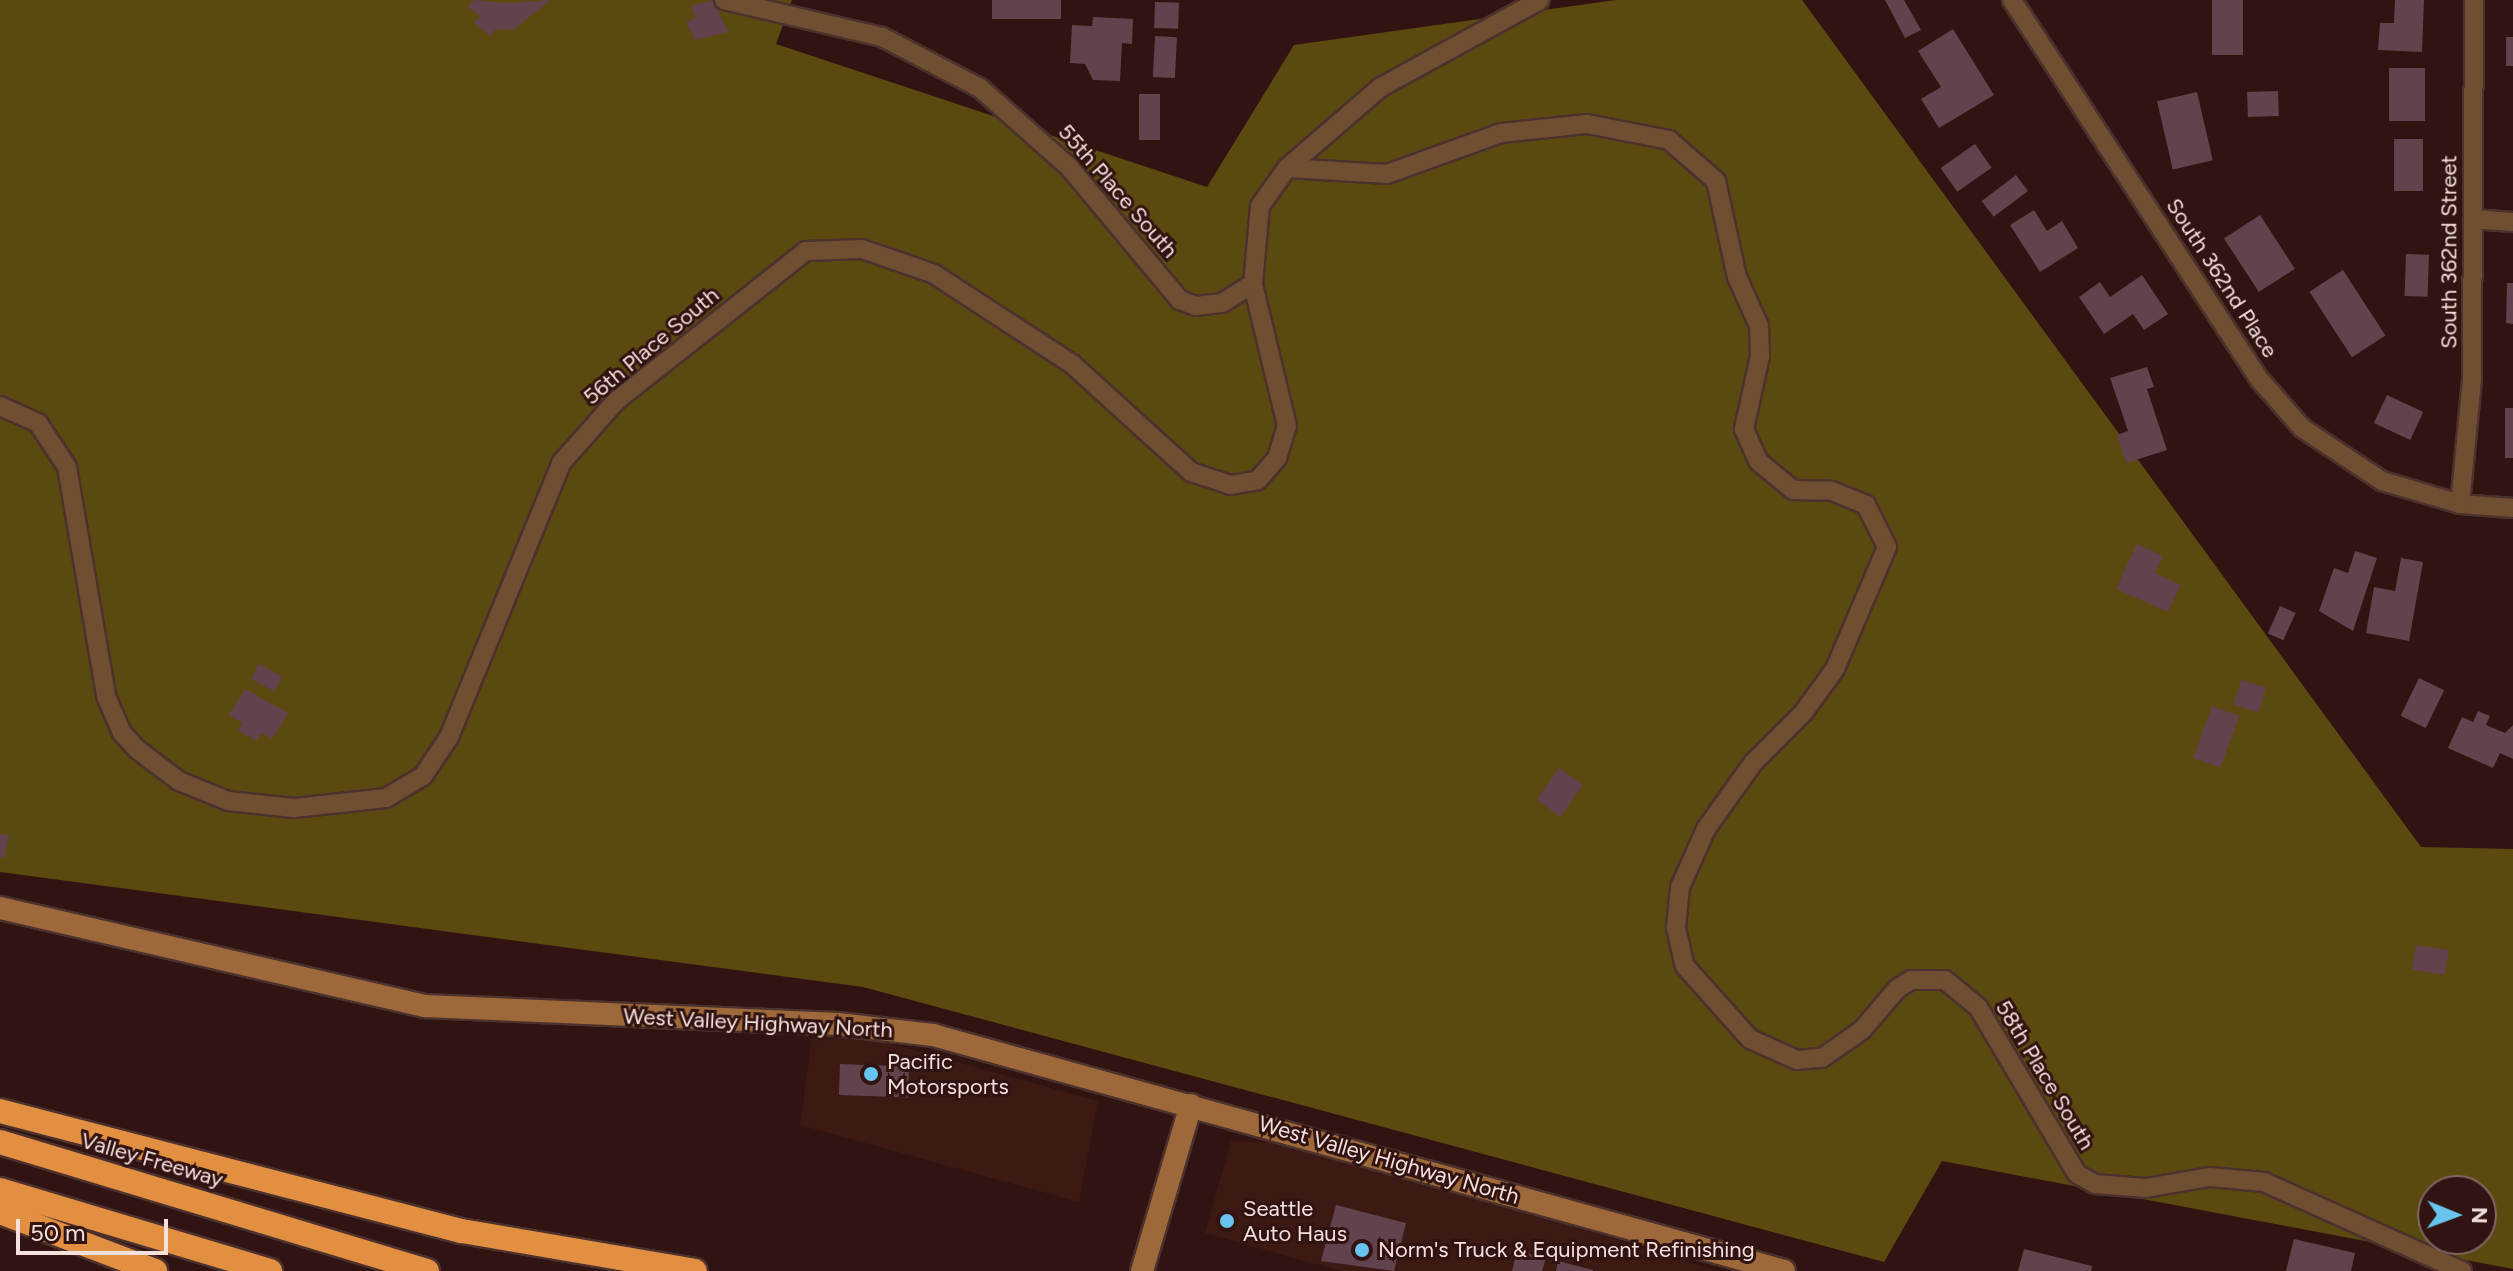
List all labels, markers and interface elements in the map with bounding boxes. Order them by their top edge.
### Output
street label: 55th Place South [1053,119,1183,263]
street label: South 362nd Street [2436,155,2462,349]
street label: South 362nd Place [2161,193,2283,363]
street label: 56th Place South [578,282,724,410]
street label: 58th Place South [1990,996,2100,1154]
street label: West Valley Highway North [623,1003,893,1043]
place label: Pacific Motorsports [887,1048,1009,1100]
marker: Pacific Motorsports [862,1065,880,1083]
street label: West Valley Highway North [1256,1110,1522,1210]
street label: Valley Freeway [78,1127,226,1193]
north arrow [2417,1175,2497,1255]
place label: Seattle Auto Haus [1243,1195,1347,1246]
scale bar [20,1203,172,1253]
text: N [2466,1207,2493,1224]
marker: Seattle Auto Haus [1218,1212,1236,1230]
text: 50 m [30,1218,86,1247]
place label: Norm's Truck & Equipment Refinishing [1378,1237,1755,1263]
marker: Norm's Truck & Equipment Refinishing [1353,1241,1371,1259]

